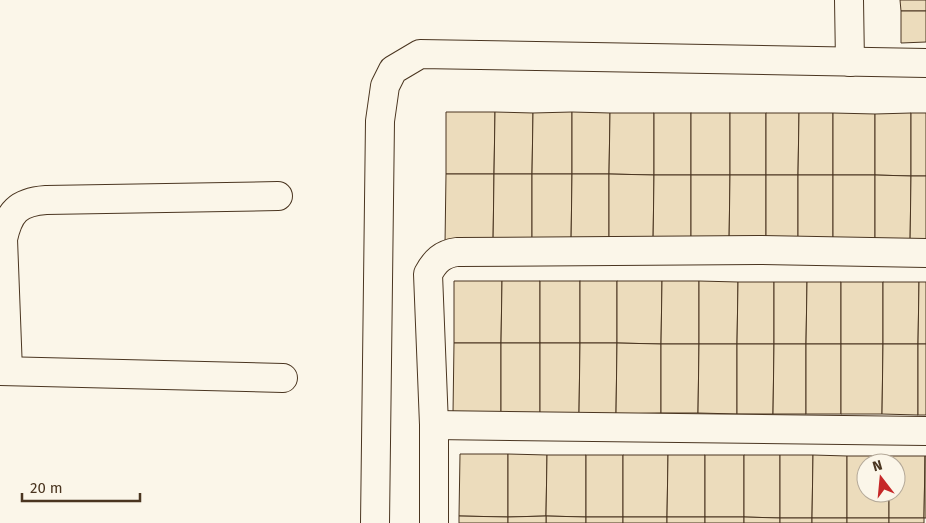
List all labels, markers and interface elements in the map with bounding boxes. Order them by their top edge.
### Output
north arrow [856,453,906,503]
text: N [871,457,884,475]
scale bar [22,470,140,502]
text: 20 m [30,479,63,497]

